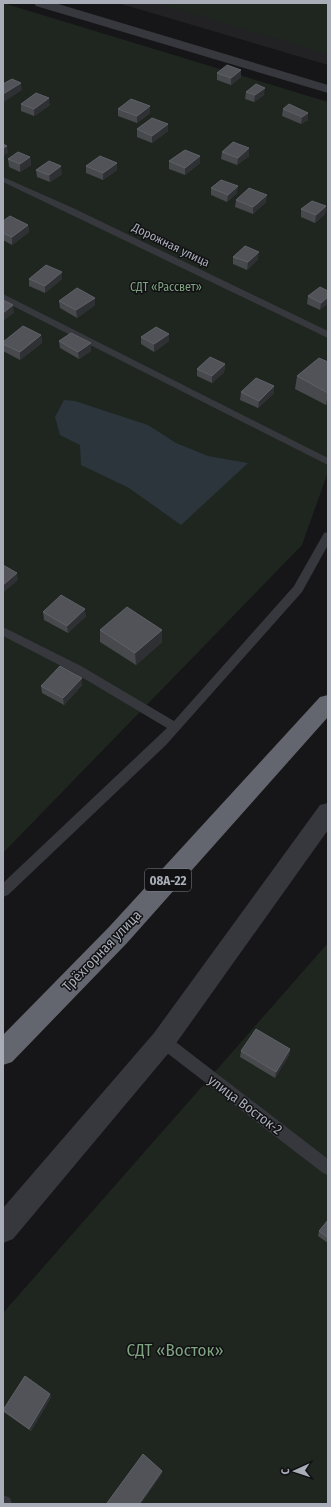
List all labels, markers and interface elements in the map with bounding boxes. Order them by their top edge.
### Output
street label: Дорожная улица [129,220,212,270]
park label: СДТ «Рассвет» [130,280,202,294]
road number: 08А-22 [145,869,191,891]
street label: Трёхгорная улица [59,907,145,995]
street label: улица Восток-2 [204,1072,286,1138]
park label: СДТ «Восток» [127,1340,223,1361]
north arrow [275,1451,315,1491]
text: С [279,1468,292,1475]

